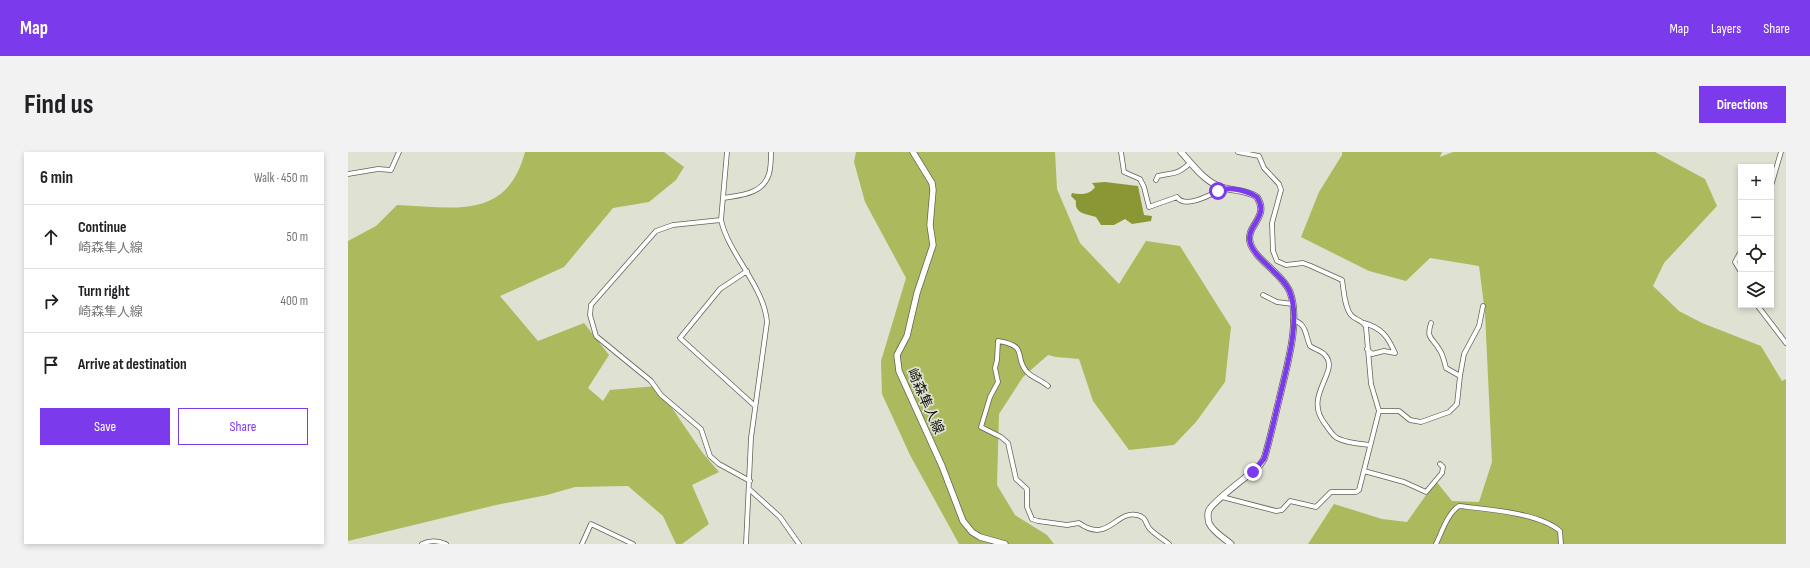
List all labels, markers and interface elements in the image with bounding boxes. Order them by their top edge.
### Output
text: Map [20,17,48,40]
text: Map [1669,20,1689,37]
text: Layers [1711,20,1741,37]
text: Share [1763,20,1790,37]
button: Directions [1699,86,1786,123]
text: Find us [24,88,93,121]
map controls [1738,164,1774,308]
button: + [1738,164,1774,200]
text: 6 min [40,168,73,188]
text: Walk · 450 m [254,170,308,186]
route start [1209,182,1227,200]
button: − [1738,200,1774,236]
text: Continue [78,218,127,237]
icon: ahead [40,226,62,248]
text: 50 m [287,229,308,245]
button: locate [1738,236,1774,272]
text: 崎森隼人線 [78,240,143,256]
button: layers [1738,272,1774,308]
text: Turn right [78,282,130,301]
icon: right [40,290,62,312]
text: 400 m [281,293,308,309]
text: 崎森隼人線 [78,304,143,320]
icon: arrive [40,354,62,376]
text: Arrive at destination [78,355,187,374]
street label: 崎森隼人線 [904,366,948,437]
button: Save [40,408,170,445]
button: Share [178,408,308,445]
route end [1244,463,1262,481]

